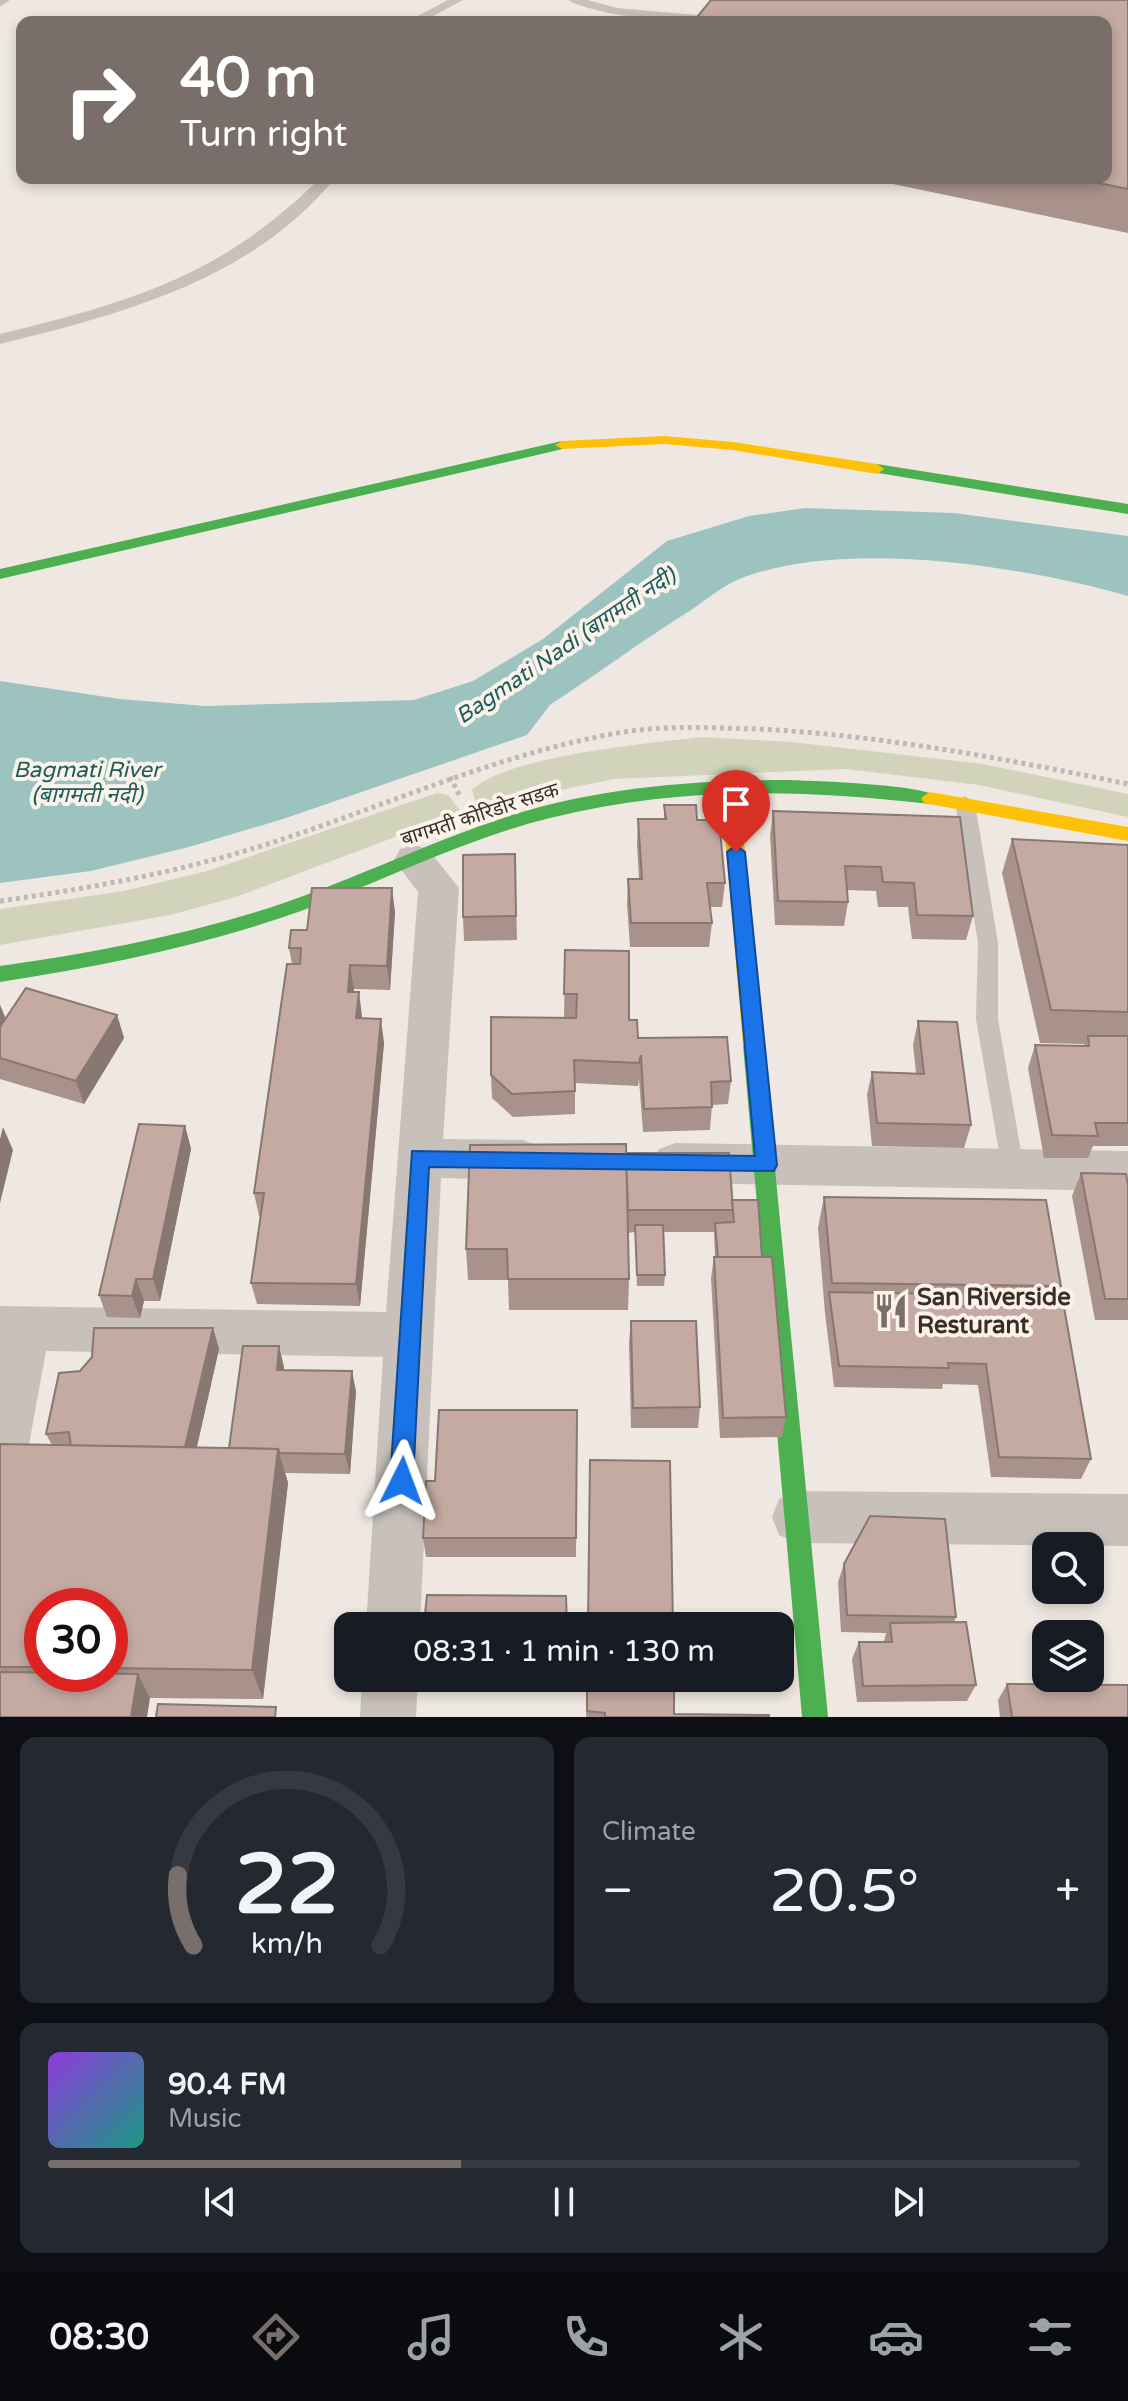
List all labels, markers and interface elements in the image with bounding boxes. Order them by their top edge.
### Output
text: 40 m [180,45,316,112]
icon: right [48,48,152,152]
text: Turn right [180,113,347,156]
water label: Bagmati Nadi (बागमती नदी) [451,561,683,729]
water label: Bagmati River (बागमती नदी) [14,757,163,808]
pin [702,770,770,852]
street label: बागमती कोरिडोर सडक [398,777,562,852]
icon: arrive [714,782,758,826]
place label: San Riverside Resturant [917,1283,1071,1340]
restaurant icon: San Riverside Resturant [872,1292,910,1330]
position arrow [360,1439,444,1523]
map controls [1032,1532,1104,1692]
button: search [1032,1532,1104,1604]
speed limit sign: 30 [24,1588,128,1692]
button: layers [1032,1620,1104,1692]
text: 08:31 · 1 min · 130 m [413,1633,715,1670]
text: Climate [602,1816,696,1847]
text: 22 [235,1836,339,1936]
text: 20.5° [769,1856,919,1928]
text: − [602,1865,633,1918]
text: + [1055,1865,1080,1918]
text: km/h [251,1927,323,1961]
text: 90.4 FM [168,2066,287,2103]
text: Music [168,2103,241,2134]
icon: previous [198,2180,242,2224]
icon: pause [542,2180,586,2224]
icon: next [886,2180,930,2224]
icon: directions [248,2309,304,2365]
icon: music [403,2309,459,2365]
icon: phone [558,2309,614,2365]
icon: climate [713,2309,769,2365]
icon: car [868,2309,924,2365]
icon: filters [1022,2309,1078,2365]
text: 08:30 [49,2316,149,2359]

